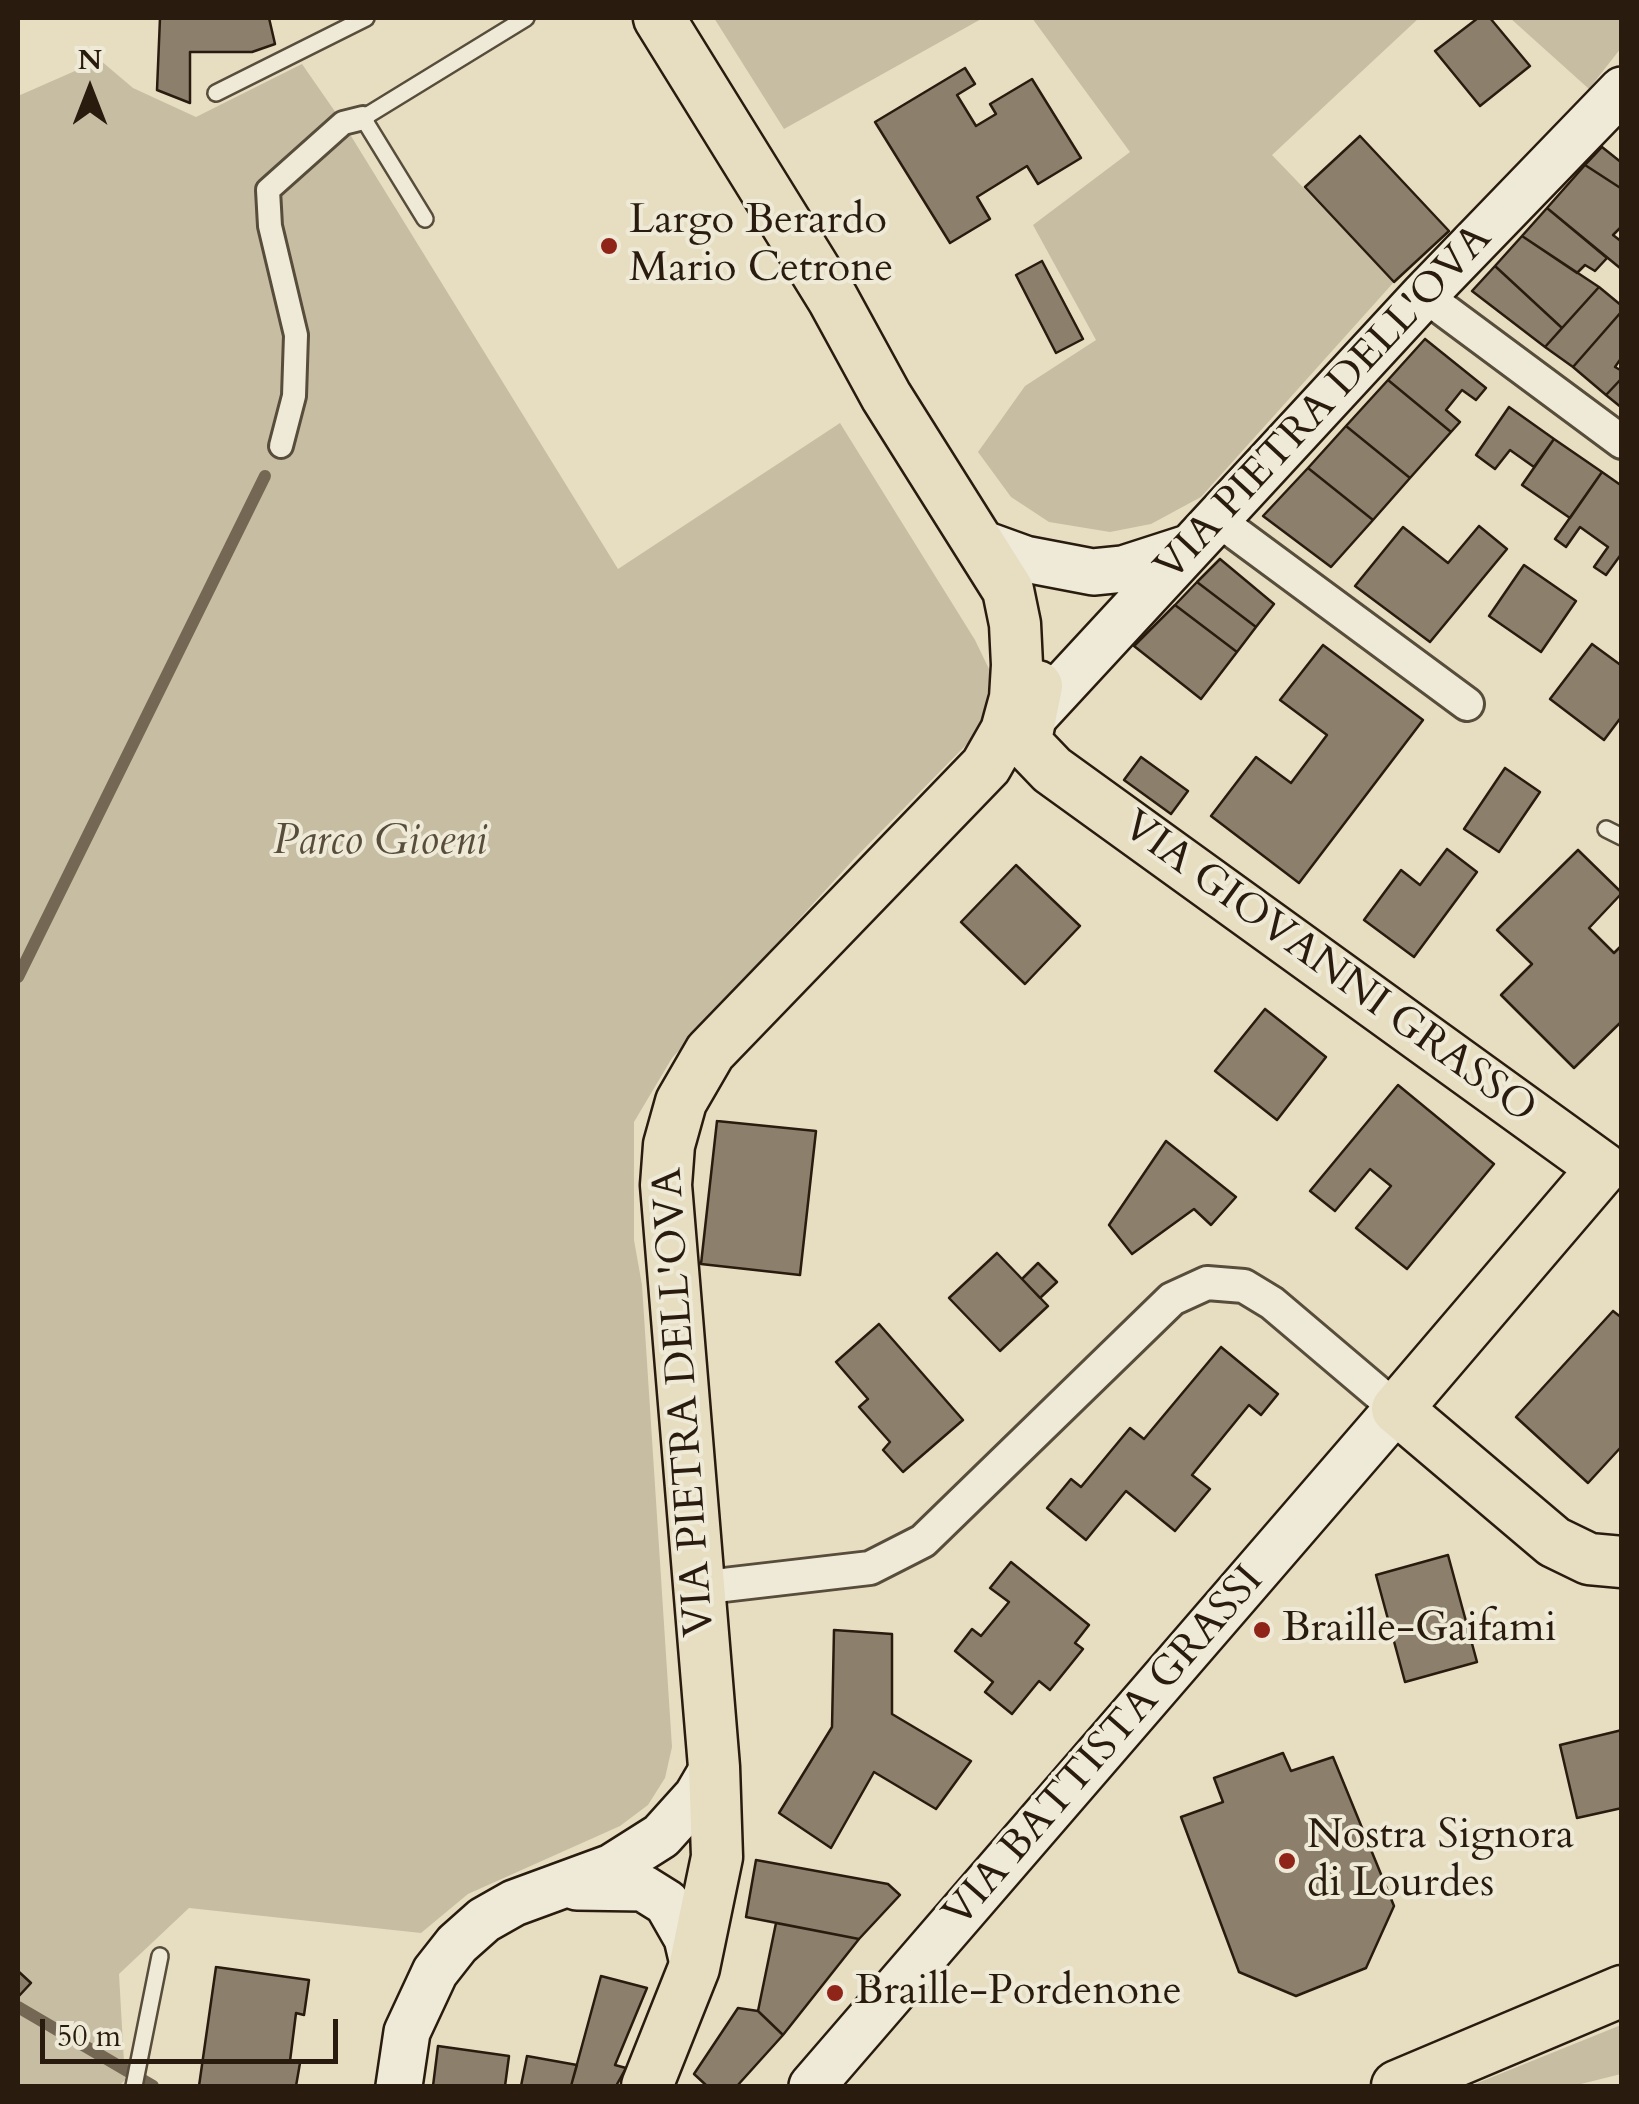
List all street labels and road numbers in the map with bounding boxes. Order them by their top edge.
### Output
street label: VIA PIETRA DELL'OVA [1146,215,1504,593]
street label: VIA GIOVANNI GRASSO [1111,802,1545,1136]
street label: VIA PIETRA DELL'OVA [644,1166,728,1638]
street label: VIA BATTISTA GRASSI [934,1557,1276,1939]

